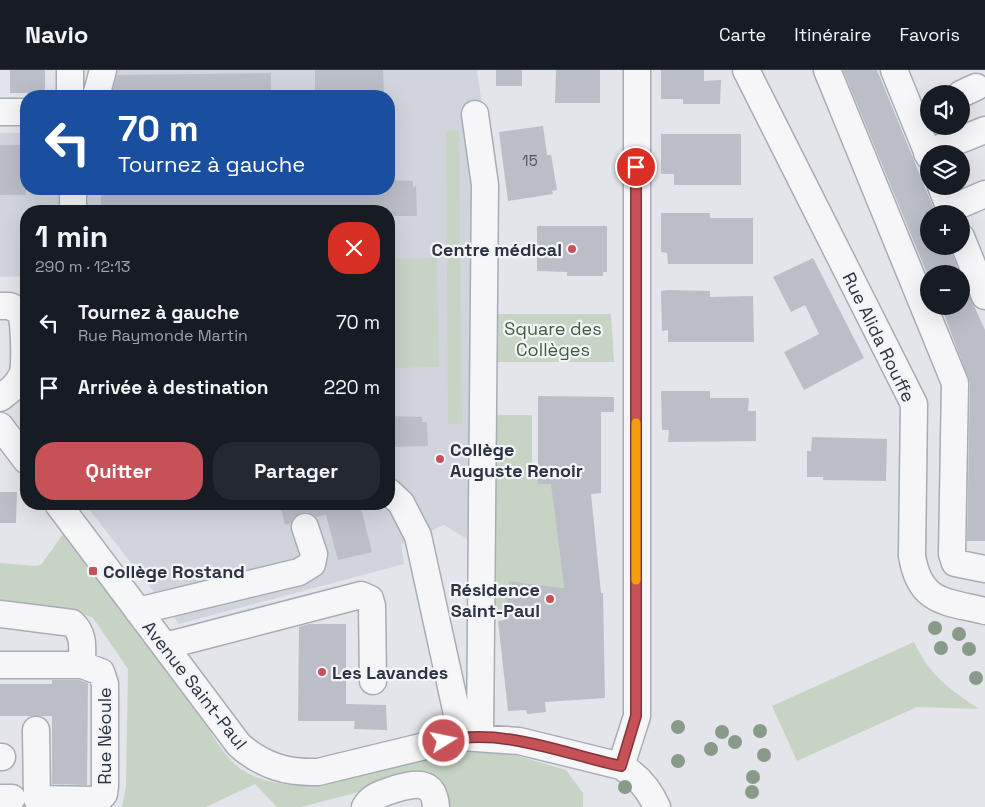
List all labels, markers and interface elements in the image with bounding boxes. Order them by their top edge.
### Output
text: Navio [25,19,89,50]
text: Carte [719,23,766,46]
text: Itinéraire [794,23,871,46]
text: Favoris [899,23,960,46]
map controls [920,85,970,315]
button: sound [920,85,970,135]
text: 70 m [118,107,199,151]
icon: left [35,110,100,175]
button: layers [920,145,970,195]
pin [615,146,657,188]
text: Tournez à gauche [118,150,305,178]
house number: 15 [522,151,538,170]
icon: arrive [622,153,650,181]
button: + [920,205,970,255]
text: 1 min [35,217,108,256]
button: close [328,222,380,274]
place label: Centre médical [431,238,562,261]
marker: Centre médical [566,243,578,255]
text: 290 m · 12:13 [35,256,130,277]
button: − [920,265,970,315]
street label: Rue Alida Rouffe [838,268,920,406]
text: Tournez à gauche [78,300,240,325]
icon: left [35,309,63,337]
text: 70 m [336,310,380,335]
park label: Square des Collèges [504,317,602,361]
text: Rue Raymonde Martin [78,325,248,346]
icon: arrive [35,374,63,402]
text: Arrivée à destination [78,375,268,400]
text: 220 m [324,375,380,400]
place label: Collège Auguste Renoir [450,438,583,482]
button: Quitter [35,442,203,500]
button: Partager [213,442,380,500]
marker: Collège Auguste Renoir [434,453,446,465]
place label: Collège Rostand [103,560,245,583]
marker: Collège Rostand [87,565,99,577]
place label: Résidence Saint-Paul [450,578,540,622]
marker: Résidence Saint-Paul [544,593,556,605]
street label: Avenue Saint-Paul [138,616,252,754]
place label: Les Lavandes [332,661,448,684]
marker: Les Lavandes [316,666,328,678]
street label: Rue Néoule [93,687,116,785]
position arrow [417,714,469,766]

